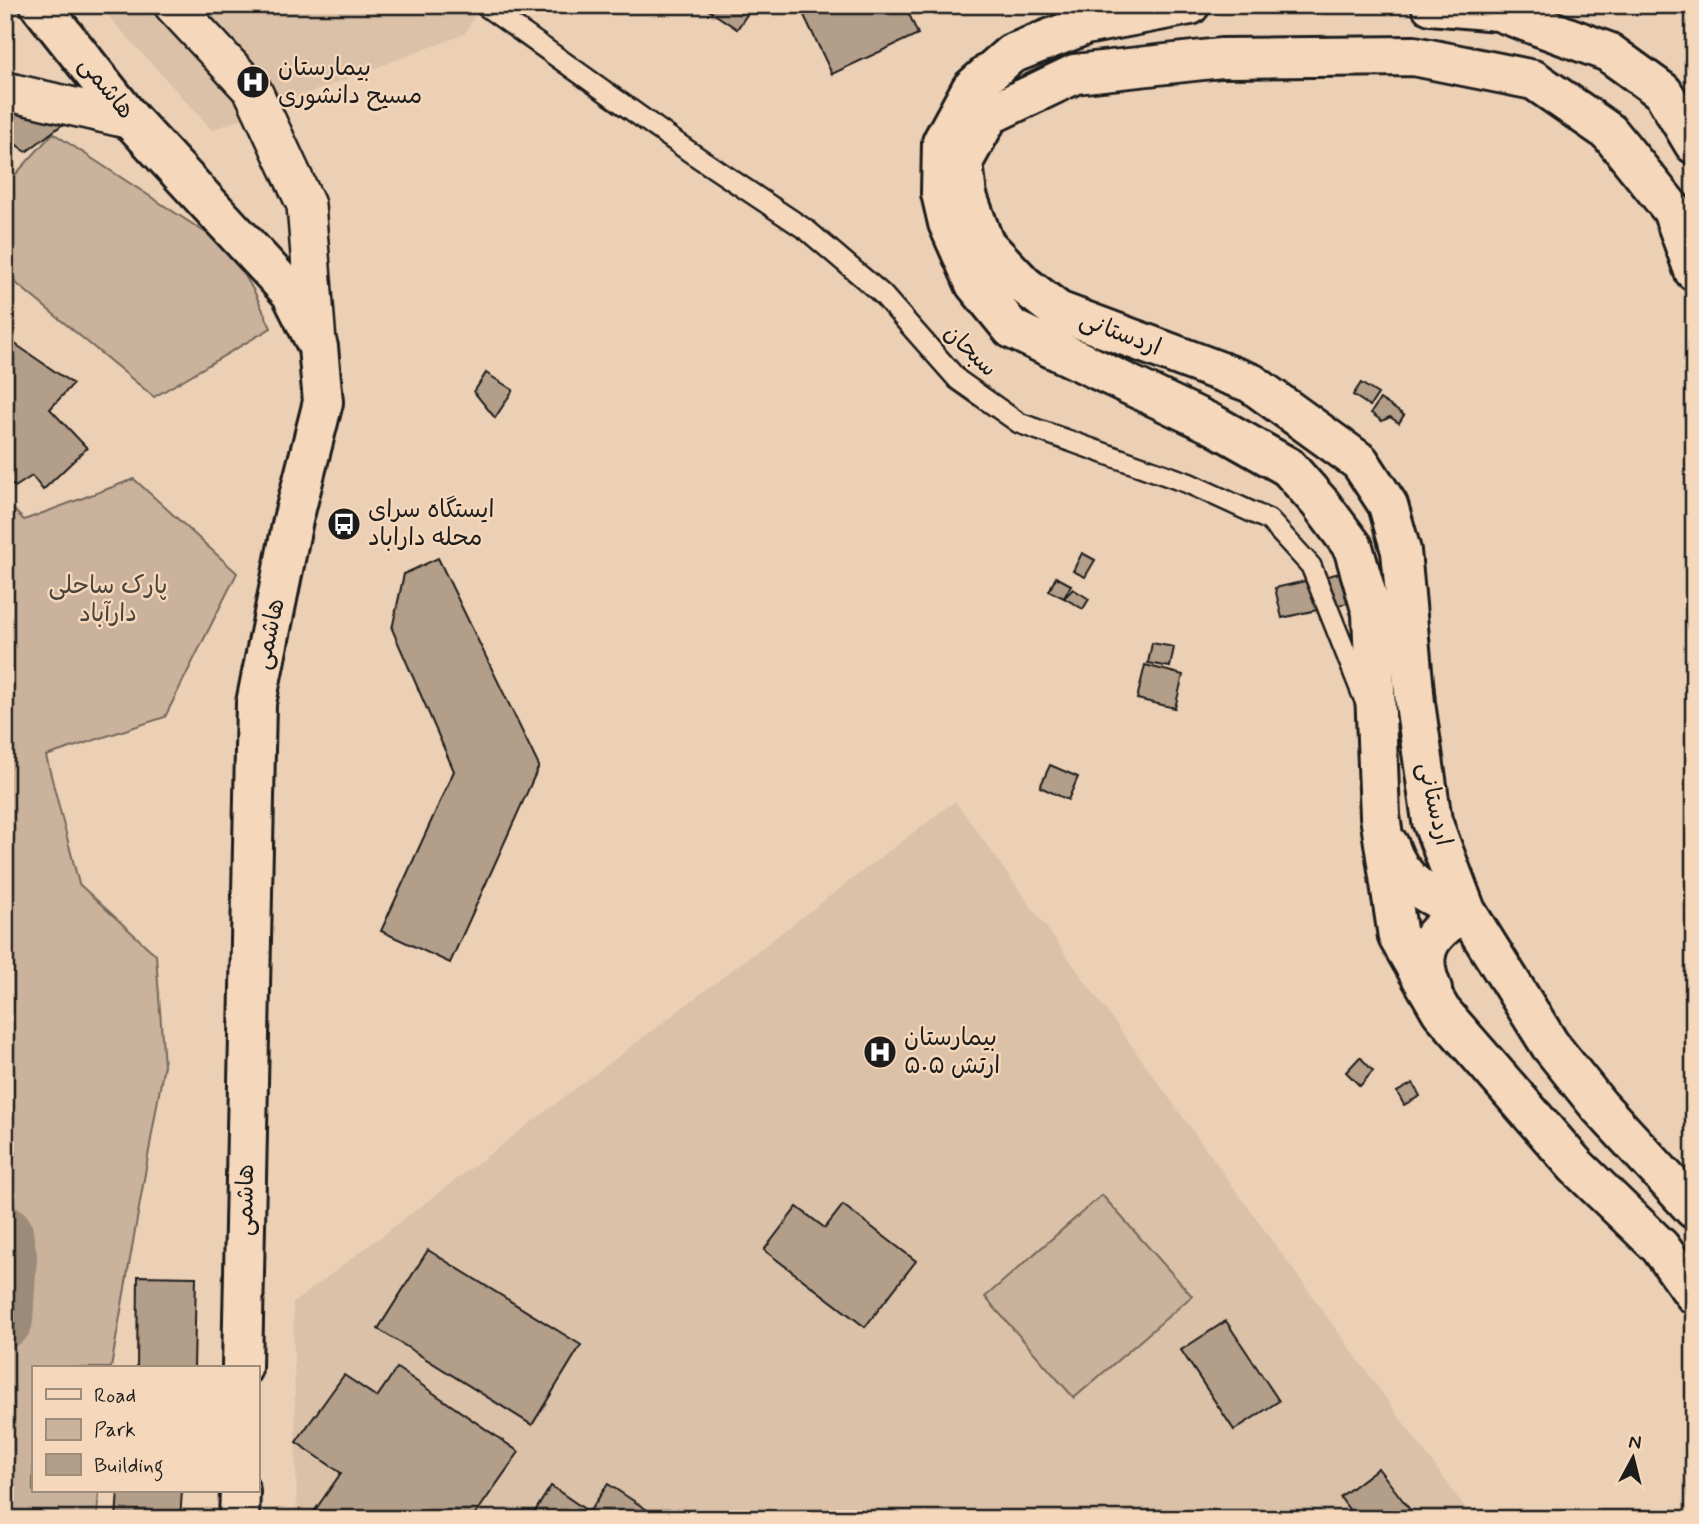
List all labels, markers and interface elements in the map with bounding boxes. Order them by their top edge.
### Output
street label: هاشمی [71,50,141,126]
place label: بیمارستان مسیح دانشوری [278,53,422,112]
hospital icon: بیمارستان مسیح دانشوری [234,63,272,101]
street label: اردستانی [1075,304,1165,364]
street label: سبحان [937,318,1003,384]
place label: ایستگاه سرای محله داراباد [368,495,494,554]
bus stop icon: ایستگاه سرای محله داراباد [325,505,363,543]
park label: پارک ساحلی دارآباد [49,571,167,630]
street label: هاشمی [247,596,293,672]
street label: اردستانی [1409,759,1459,849]
place label: بیمارستان ۵۰۵ ارتش [904,1023,1000,1082]
hospital icon: بیمارستان ۵۰۵ ارتش [861,1033,899,1071]
street label: هاشمی [230,1164,262,1236]
legend [32,1366,259,1492]
text: Road [94,1382,136,1410]
text: Park [94,1416,136,1444]
north arrow [1598,1422,1668,1492]
text: N [1627,1429,1643,1456]
text: Building [94,1452,164,1482]

